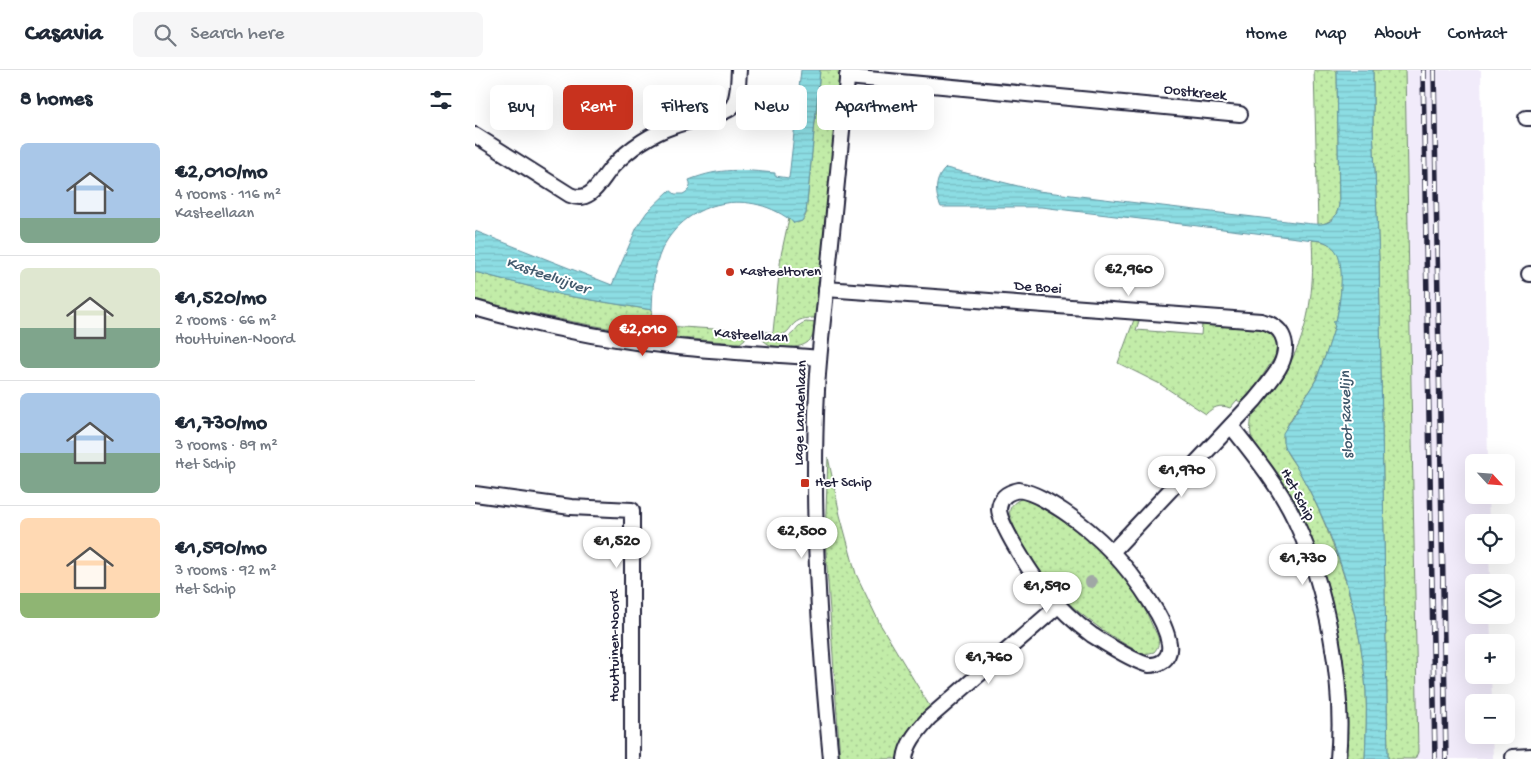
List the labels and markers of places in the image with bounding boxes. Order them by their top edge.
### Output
pin: €2,960 [1088,254,1170,297]
place label: Kasteeltoren [740,263,821,281]
marker: Kasteeltoren [724,266,736,278]
pin: €2,010 [602,314,684,357]
pin: €1,970 [1141,456,1223,498]
place label: Het Schip [815,474,872,492]
marker: Het Schip [799,477,811,489]
pin: €2,500 [761,516,843,559]
pin: €1,520 [576,526,658,569]
pin: €1,730 [1262,544,1344,586]
pin: €1,590 [1006,572,1088,614]
pin: €1,760 [948,642,1030,685]

